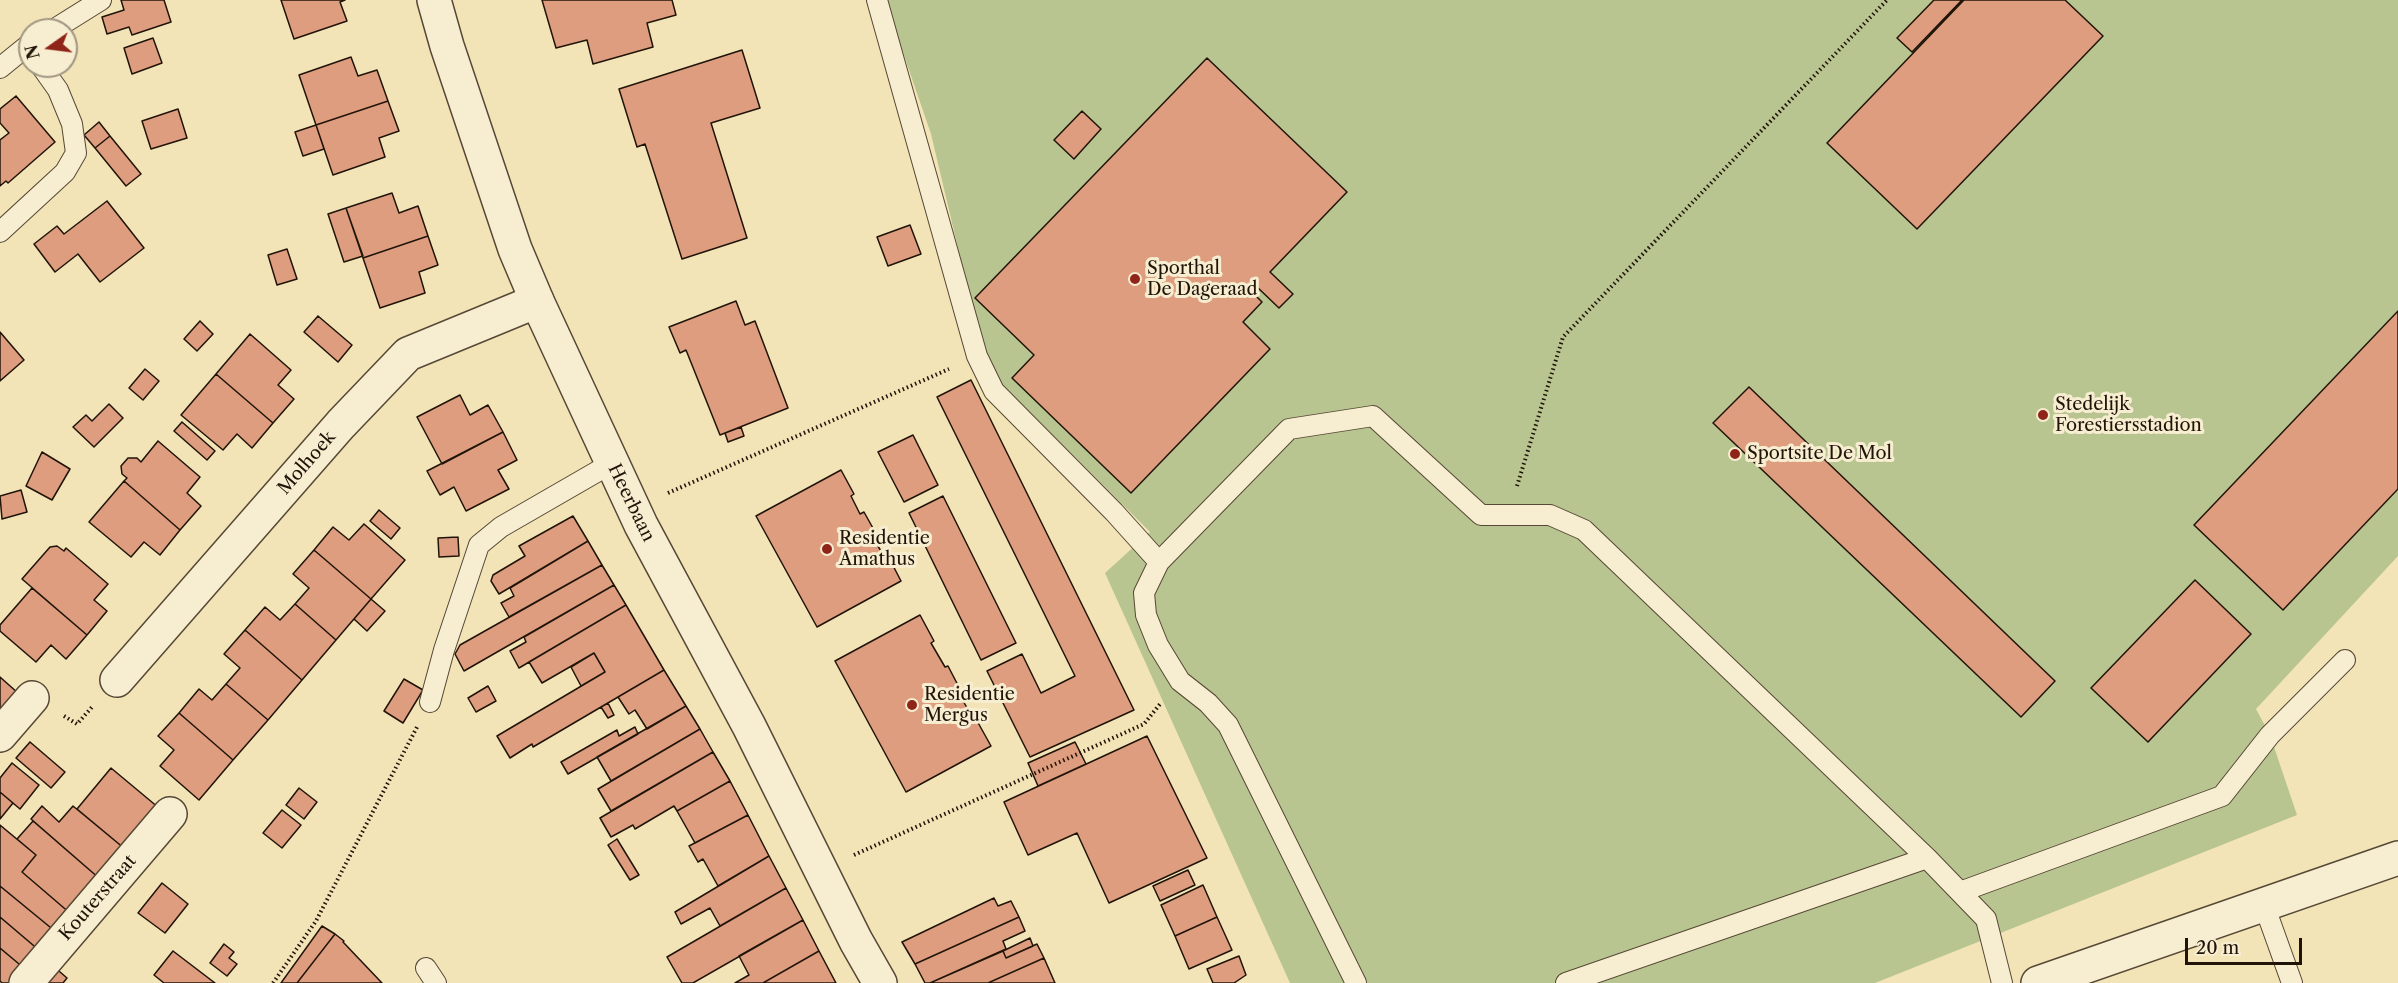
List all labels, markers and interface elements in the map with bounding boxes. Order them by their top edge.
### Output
north arrow [18,18,78,78]
text: N [21,43,44,61]
place label: Sporthal De Dageraad [1147,258,1257,300]
marker: Sporthal De Dageraad [1128,272,1142,286]
place label: Stedelijk Forestiersstadion [2055,394,2202,436]
marker: Stedelijk Forestiersstadion [2036,408,2050,422]
street label: Molhoek [274,427,340,499]
place label: Sportsite De Mol [1747,443,1892,465]
marker: Sportsite De Mol [1728,447,1742,461]
street label: Heerbaan [603,461,659,545]
place label: Residentie Amathus [839,528,930,570]
marker: Residentie Amathus [820,542,834,556]
place label: Residentie Mergus [924,684,1015,726]
marker: Residentie Mergus [905,698,919,712]
street label: Kouterstraat [55,851,141,945]
scale bar [2188,926,2305,964]
text: 20 m [2196,937,2239,959]

